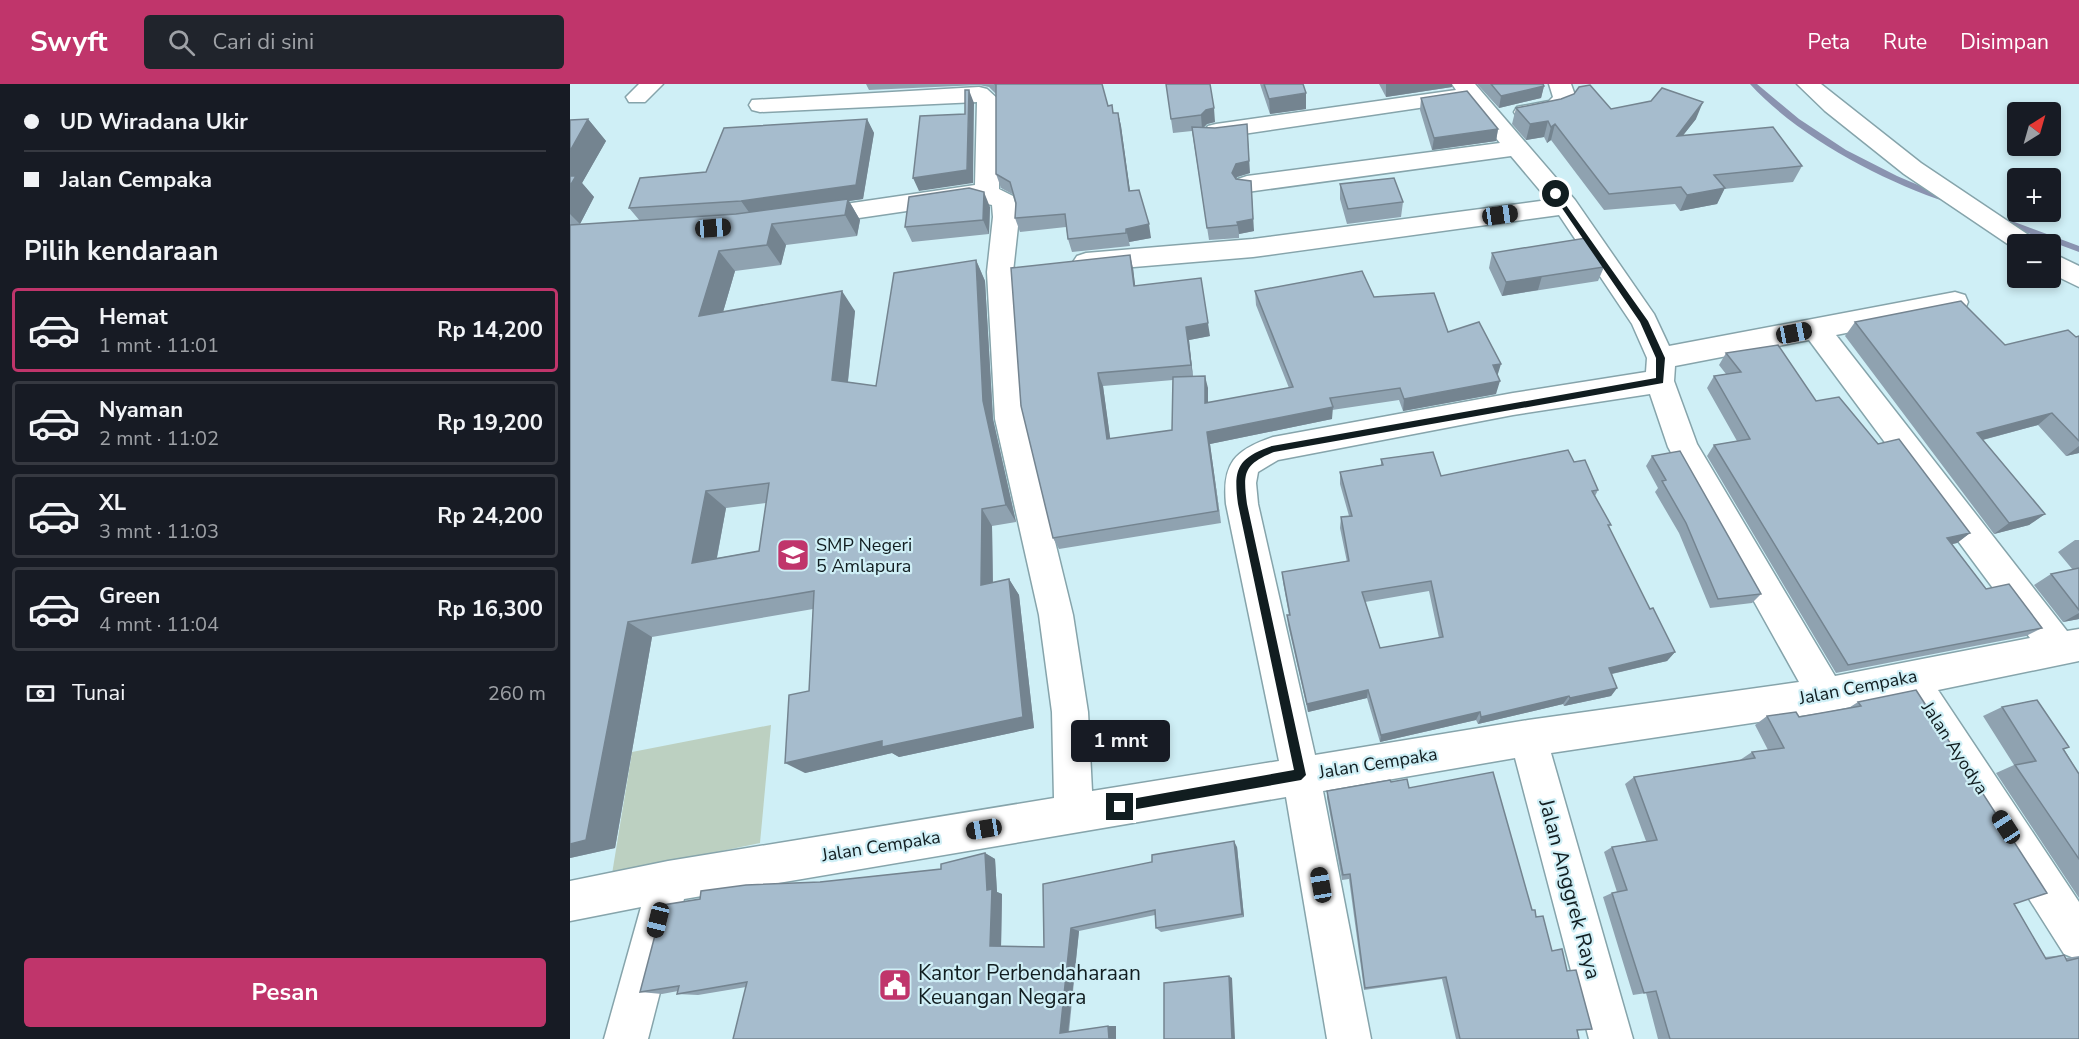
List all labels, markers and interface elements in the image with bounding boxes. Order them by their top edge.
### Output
search box [144,15,564,69]
text: Swyft [30,23,108,61]
icon: search [165,26,198,59]
text: Cari di sini [213,27,314,57]
text: Peta [1808,28,1850,56]
text: Rute [1883,28,1927,56]
text: Disimpan [1960,28,2049,56]
north arrow [2007,102,2061,156]
map controls [2007,102,2061,288]
text: UD Wiradana Ukir [60,107,248,137]
text: Jalan Cempaka [60,165,212,195]
button: + [2007,168,2061,222]
route start [1542,180,1569,207]
car [1481,204,1519,226]
car [694,218,732,238]
text: Pilih kendaraan [24,233,218,270]
button: − [2007,234,2061,288]
text: Hemat [99,302,168,332]
icon: car [27,303,81,357]
text: Rp 14,200 [437,315,543,345]
car [1775,321,1813,345]
text: 1 mnt · 11:01 [99,332,219,359]
text: Nyaman [99,395,183,425]
icon: car [27,396,81,450]
text: Rp 19,200 [437,408,543,438]
text: 2 mnt · 11:02 [99,425,219,452]
text: XL [99,488,126,518]
icon: car [27,489,81,543]
text: Rp 24,200 [437,501,543,531]
text: 3 mnt · 11:03 [99,518,219,545]
place label: SMP Negeri 5 Amlapura [816,533,912,578]
school or university icon: SMP Negeri 5 Amlapura [775,537,811,573]
text: Green [99,581,160,611]
icon: car [27,582,81,636]
text: Rp 16,300 [437,594,543,624]
text: 4 mnt · 11:04 [99,611,219,638]
street label: Jalan Cempaka [1796,664,1919,710]
icon: cash [24,677,57,710]
text: Tunai [72,678,125,708]
text: 260 m [488,680,546,707]
street label: Jalan Ayodya [1916,696,1994,799]
callout: 1 mnt [1070,720,1170,762]
text: 1 mnt [1093,727,1148,754]
street label: Jalan Cempaka [1316,742,1439,784]
route end [1106,793,1133,820]
street label: Jalan Anggrek Raya [1532,795,1608,982]
car [1989,807,2023,847]
car [965,817,1003,841]
street label: Jalan Cempaka [819,825,942,867]
car [1309,866,1333,904]
car [645,900,671,940]
button: Pesan [24,958,546,1027]
place label: Kantor Perbendaharaan Keuangan Negara [918,959,1141,1011]
public building icon: Kantor Perbendaharaan Keuangan Negara [877,967,913,1003]

